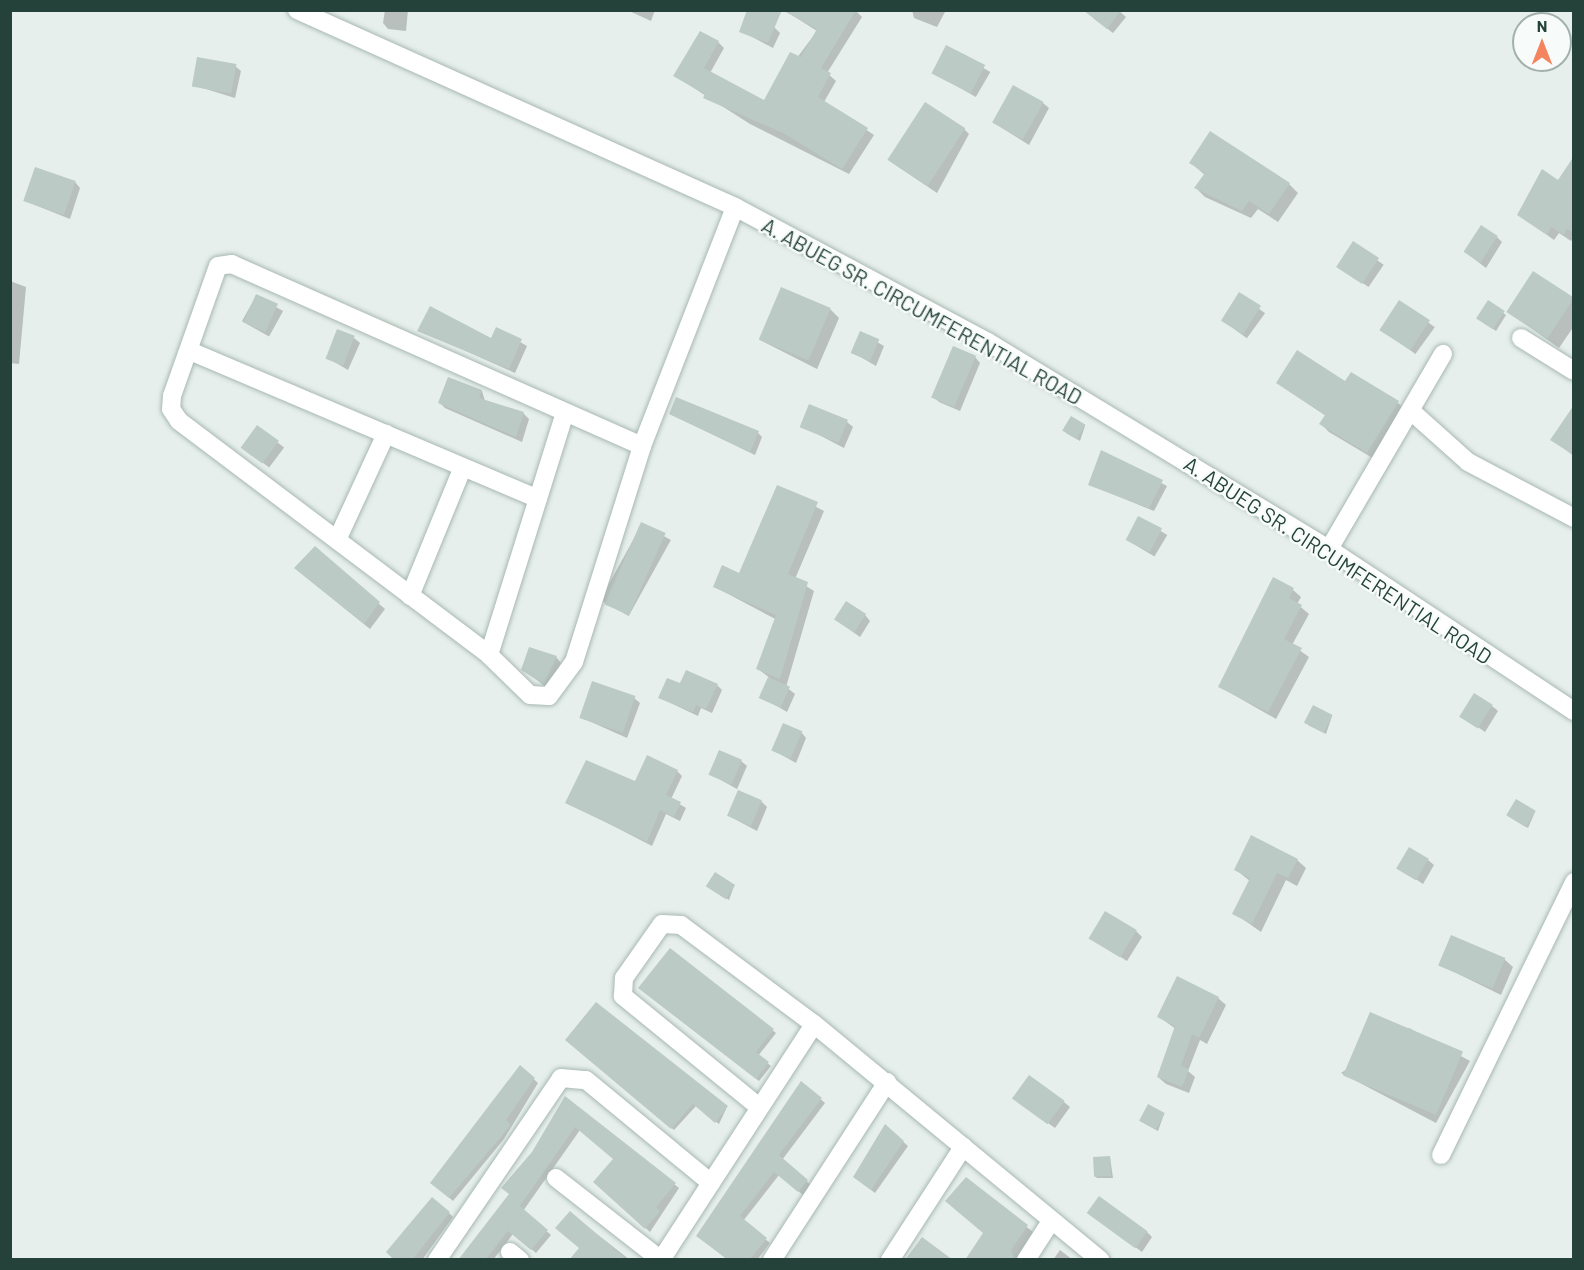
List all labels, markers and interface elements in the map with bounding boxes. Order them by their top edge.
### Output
north arrow [1512,12,1572,72]
text: N [1537,16,1547,35]
street label: A. ABUEG SR. CIRCUMFERENTIAL ROAD [758,212,1086,410]
street label: A. ABUEG SR. CIRCUMFERENTIAL ROAD [1179,451,1497,669]

